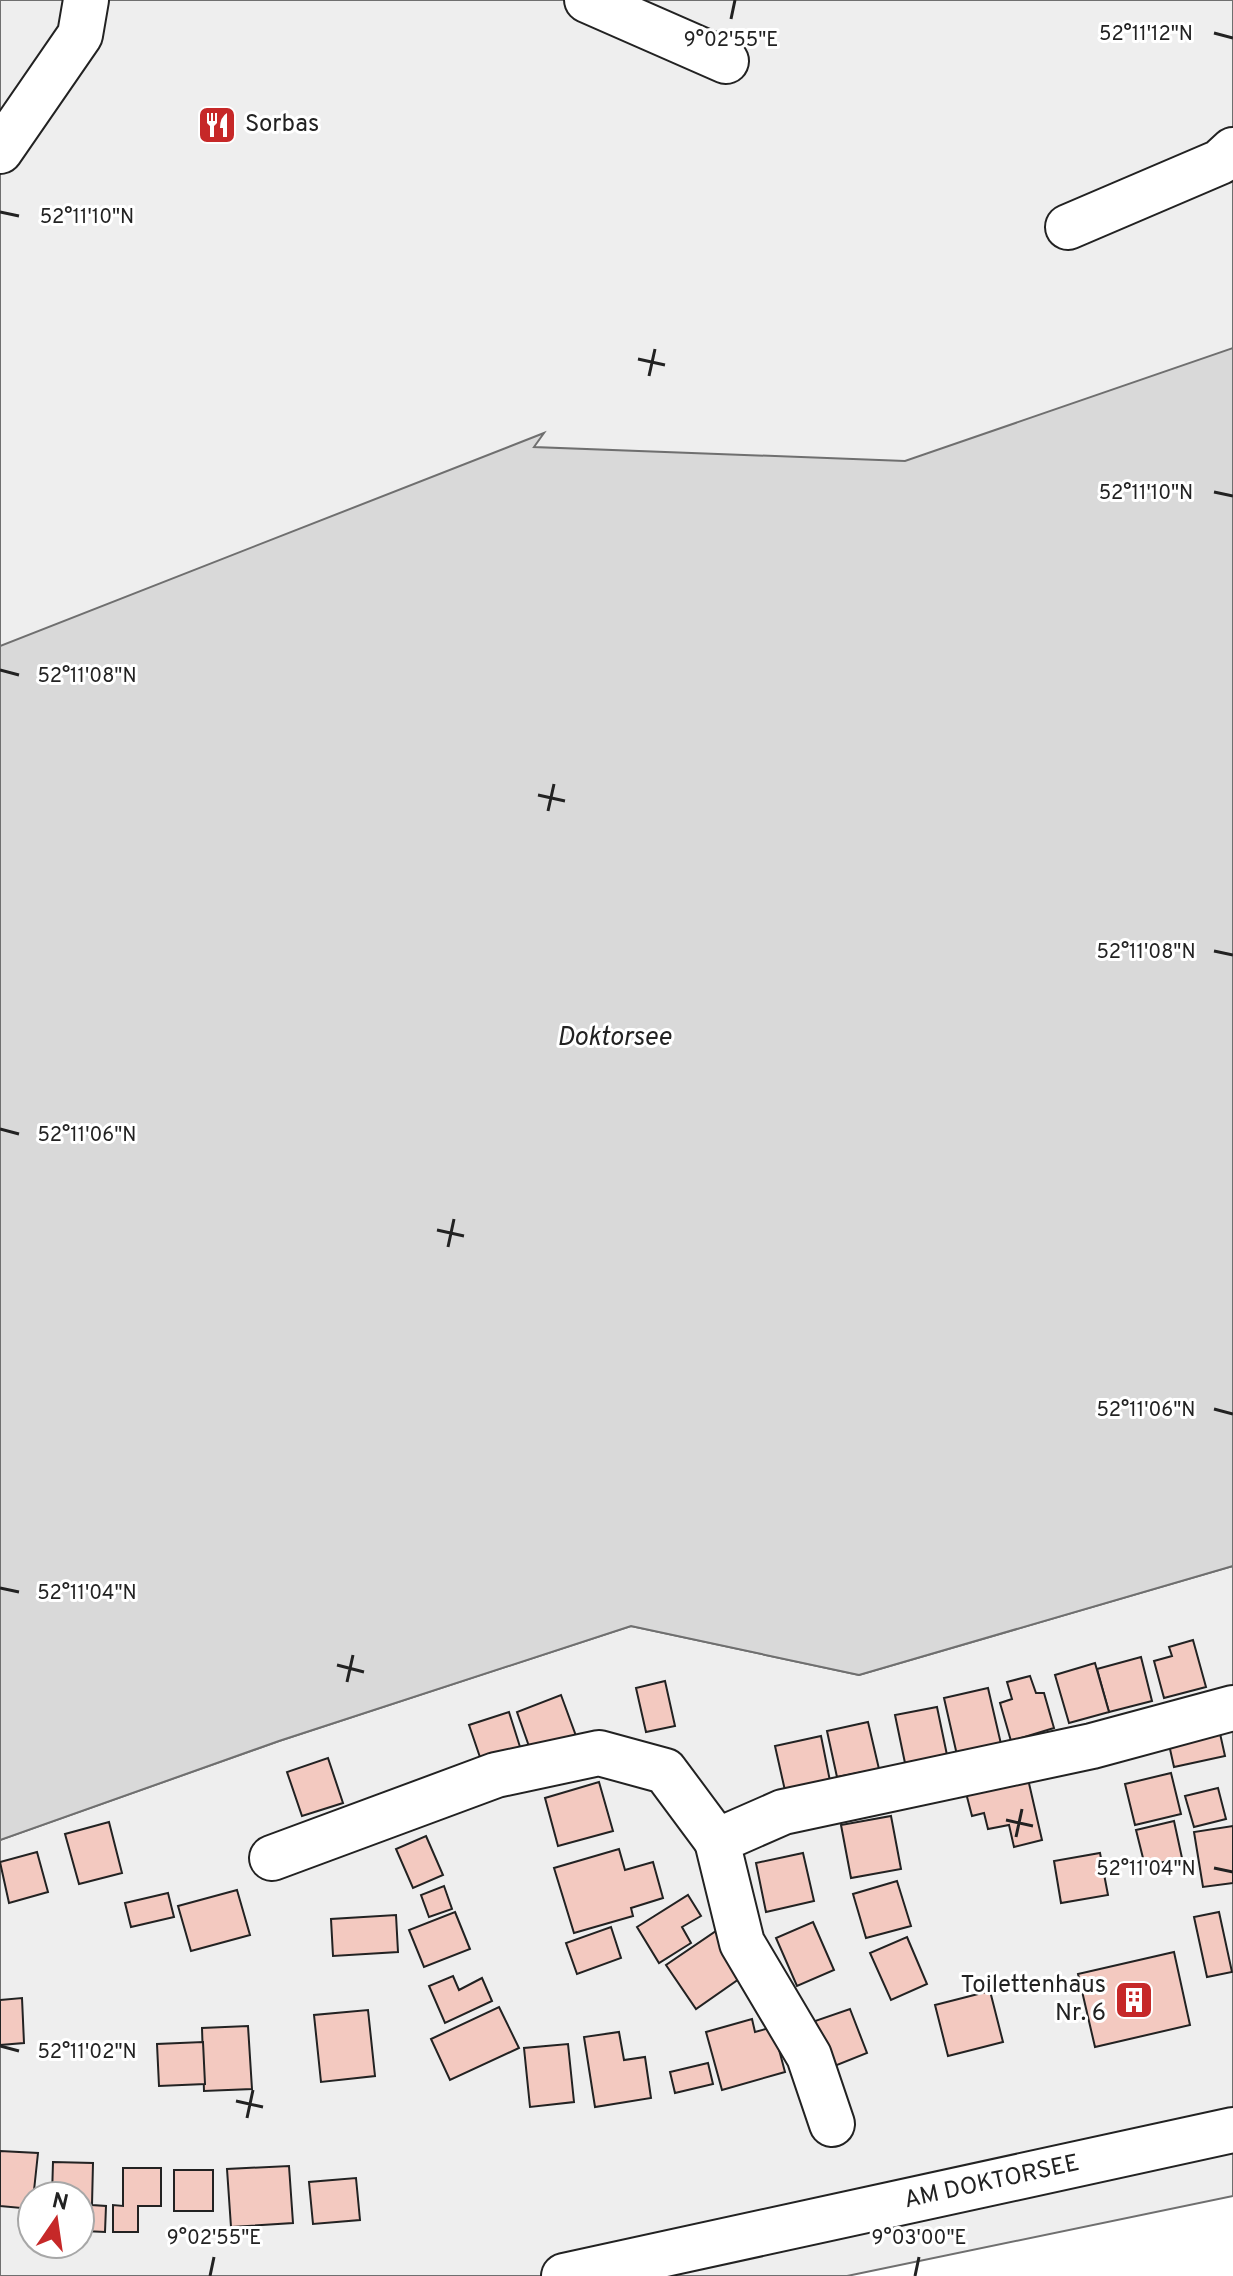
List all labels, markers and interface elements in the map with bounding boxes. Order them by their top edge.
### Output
text: 52°11'12"N [1099,22,1193,48]
text: 9°02'55"E [684,28,778,54]
restaurant icon: Sorbas [196,104,238,146]
place label: Sorbas [245,110,319,140]
text: 52°11'10"N [40,205,134,231]
text: 52°11'10"N [1099,481,1193,507]
text: 52°11'08"N [37,664,137,690]
text: 52°11'08"N [1096,940,1196,966]
water label: Doktorsee [557,1022,672,1055]
text: 52°11'06"N [38,1123,136,1149]
text: 52°11'06"N [1097,1398,1195,1424]
text: 52°11'04"N [37,1581,137,1607]
text: 52°11'04"N [1096,1857,1196,1883]
place label: Toilettenhaus Nr. 6 [960,1971,1106,2029]
building icon: Toilettenhaus Nr. 6 [1113,1979,1155,2021]
text: 52°11'02"N [37,2040,137,2066]
street label: AM DOKTORSEE [901,2149,1082,2216]
north arrow [16,2180,96,2260]
text: N [49,2188,71,2218]
text: 9°02'55"E [167,2226,261,2252]
text: 9°03'00"E [872,2226,966,2252]

